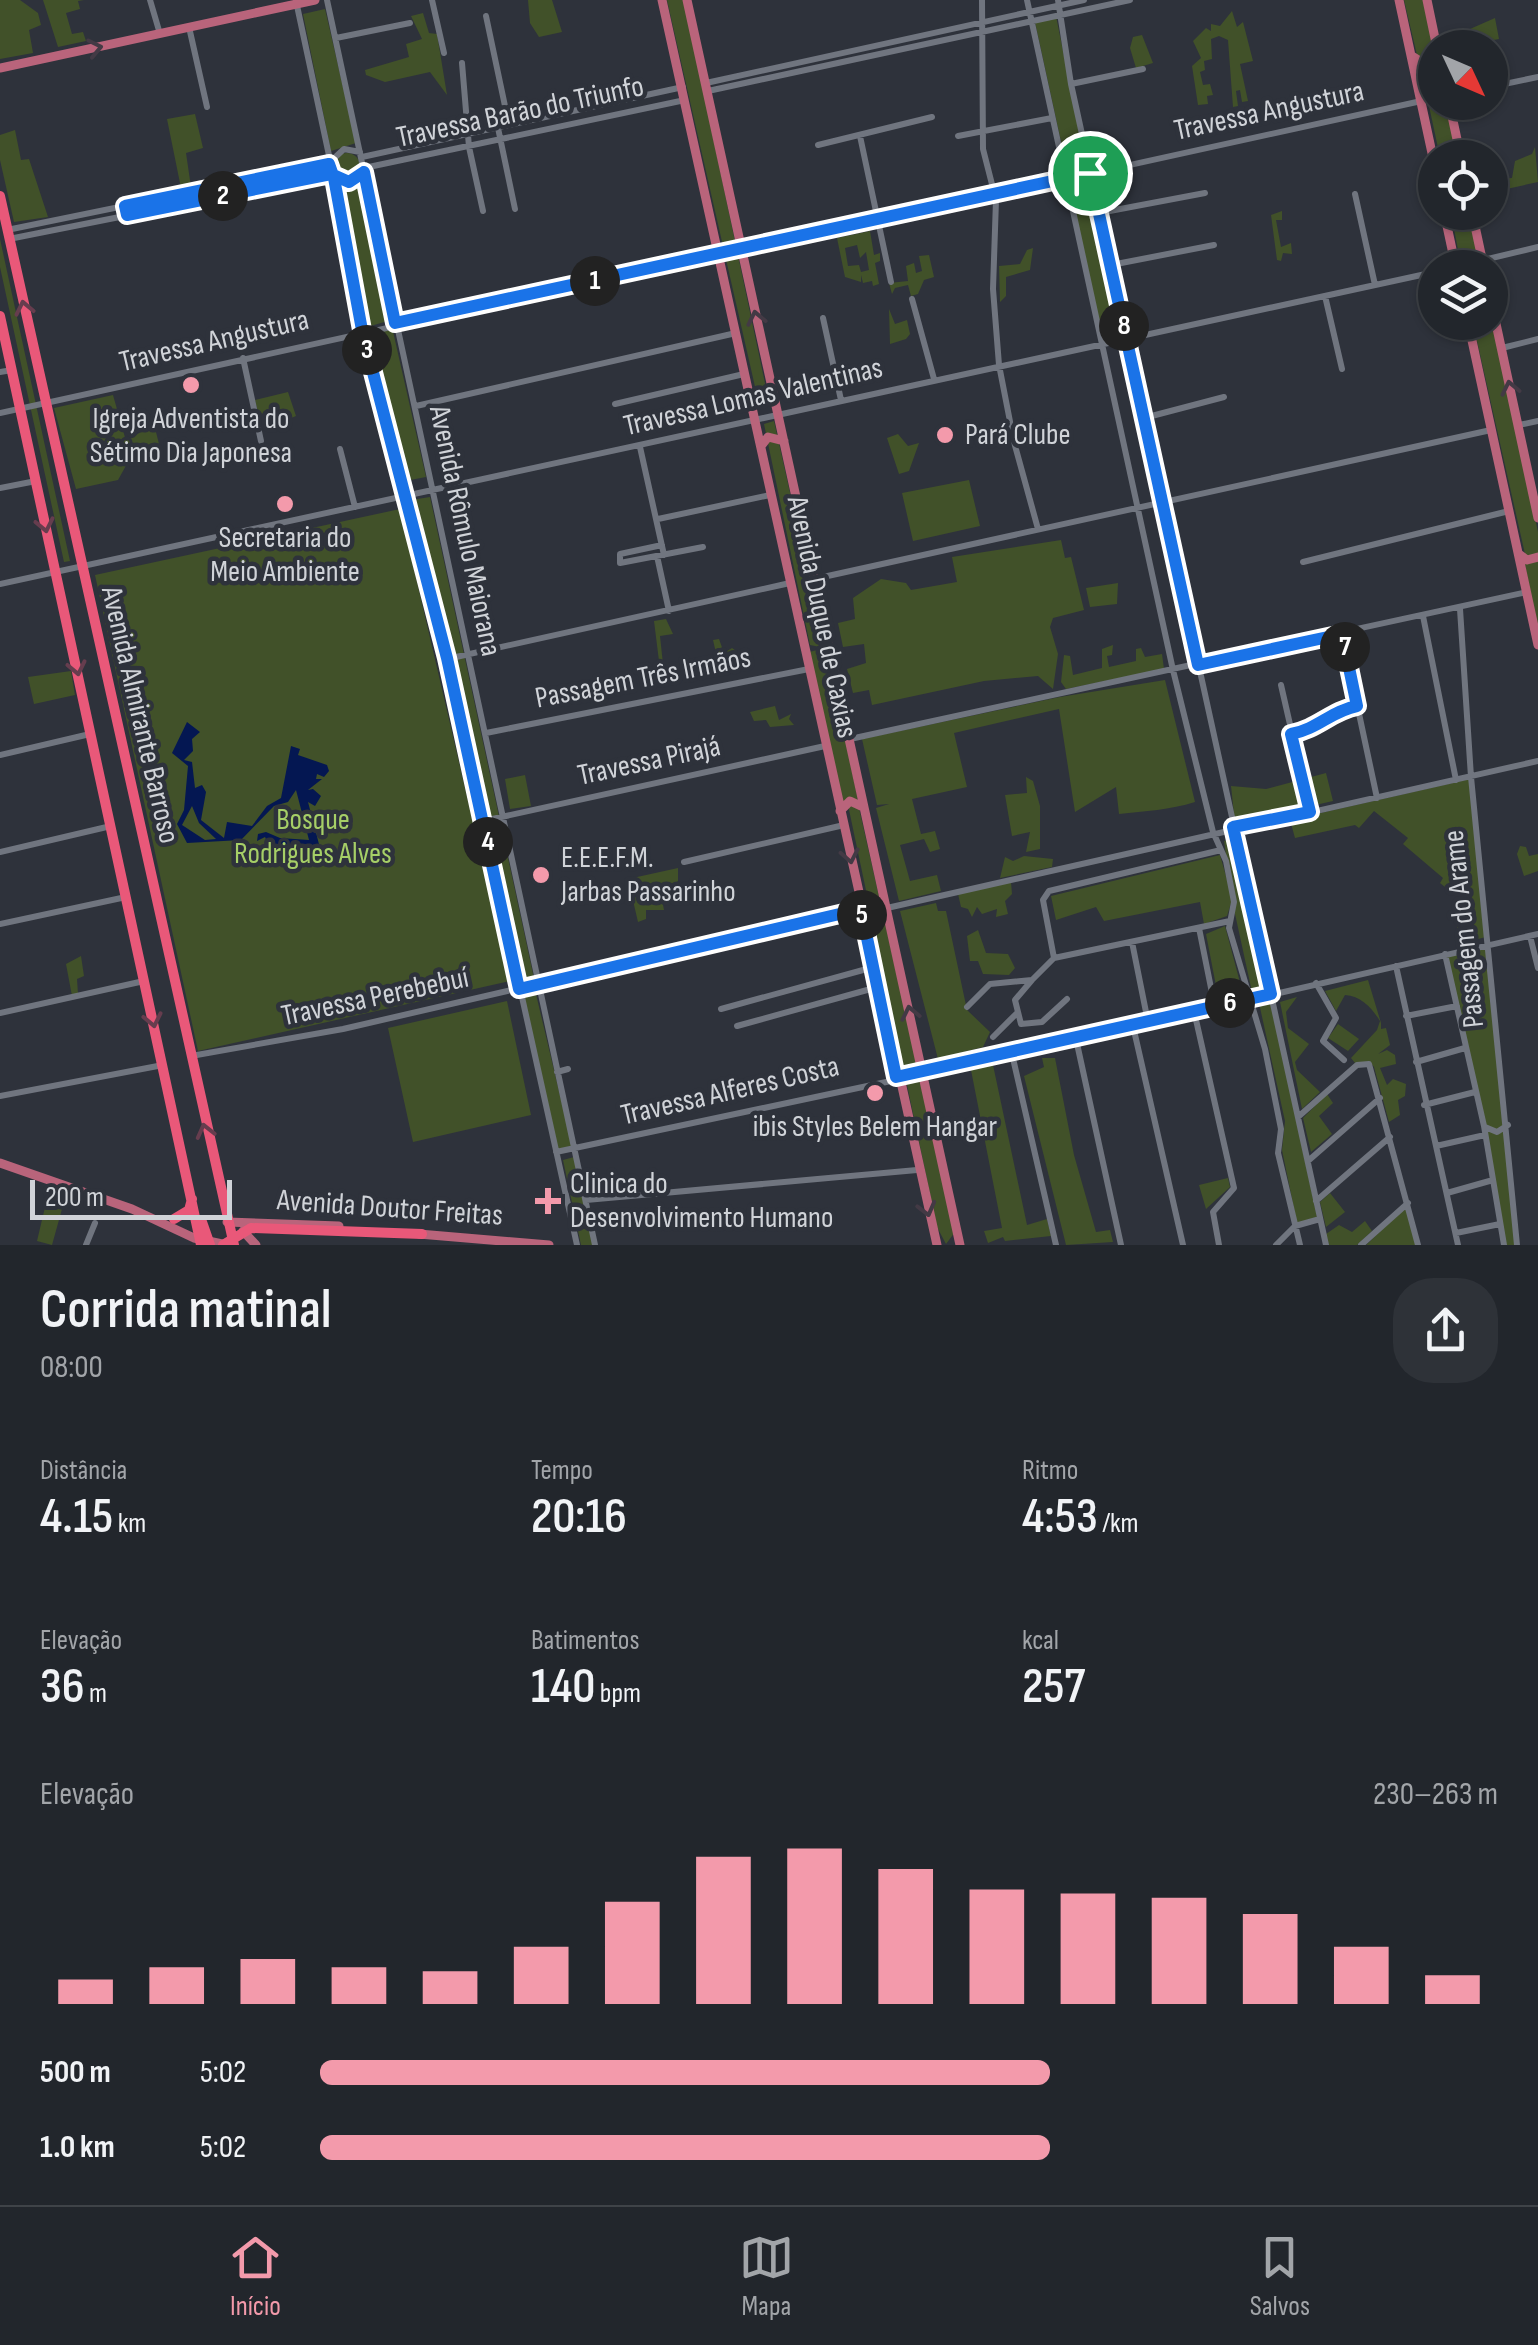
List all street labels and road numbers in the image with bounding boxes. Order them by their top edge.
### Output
street label: Travessa Barão do Triunfo [393,68,647,156]
street label: Travessa Angustura [1171,73,1367,149]
street label: Travessa Angustura [116,302,312,380]
street label: Travessa Lomas Valentinas [620,350,886,444]
street label: Avenida Rômulo Maiorana [421,401,509,660]
street label: Avenida Duque de Caxias [779,492,865,741]
street label: Avenida Almirante Barroso [93,582,187,847]
street label: Passagem Três Irmãos [532,639,754,717]
street label: Travessa Pirajá [574,728,724,794]
street label: Passagem do Arame [1436,828,1492,1030]
street label: Travessa Perebebuí [278,960,472,1034]
street label: Travessa Alferes Costa [617,1048,843,1134]
street label: Avenida Doutor Freitas [275,1182,504,1234]

